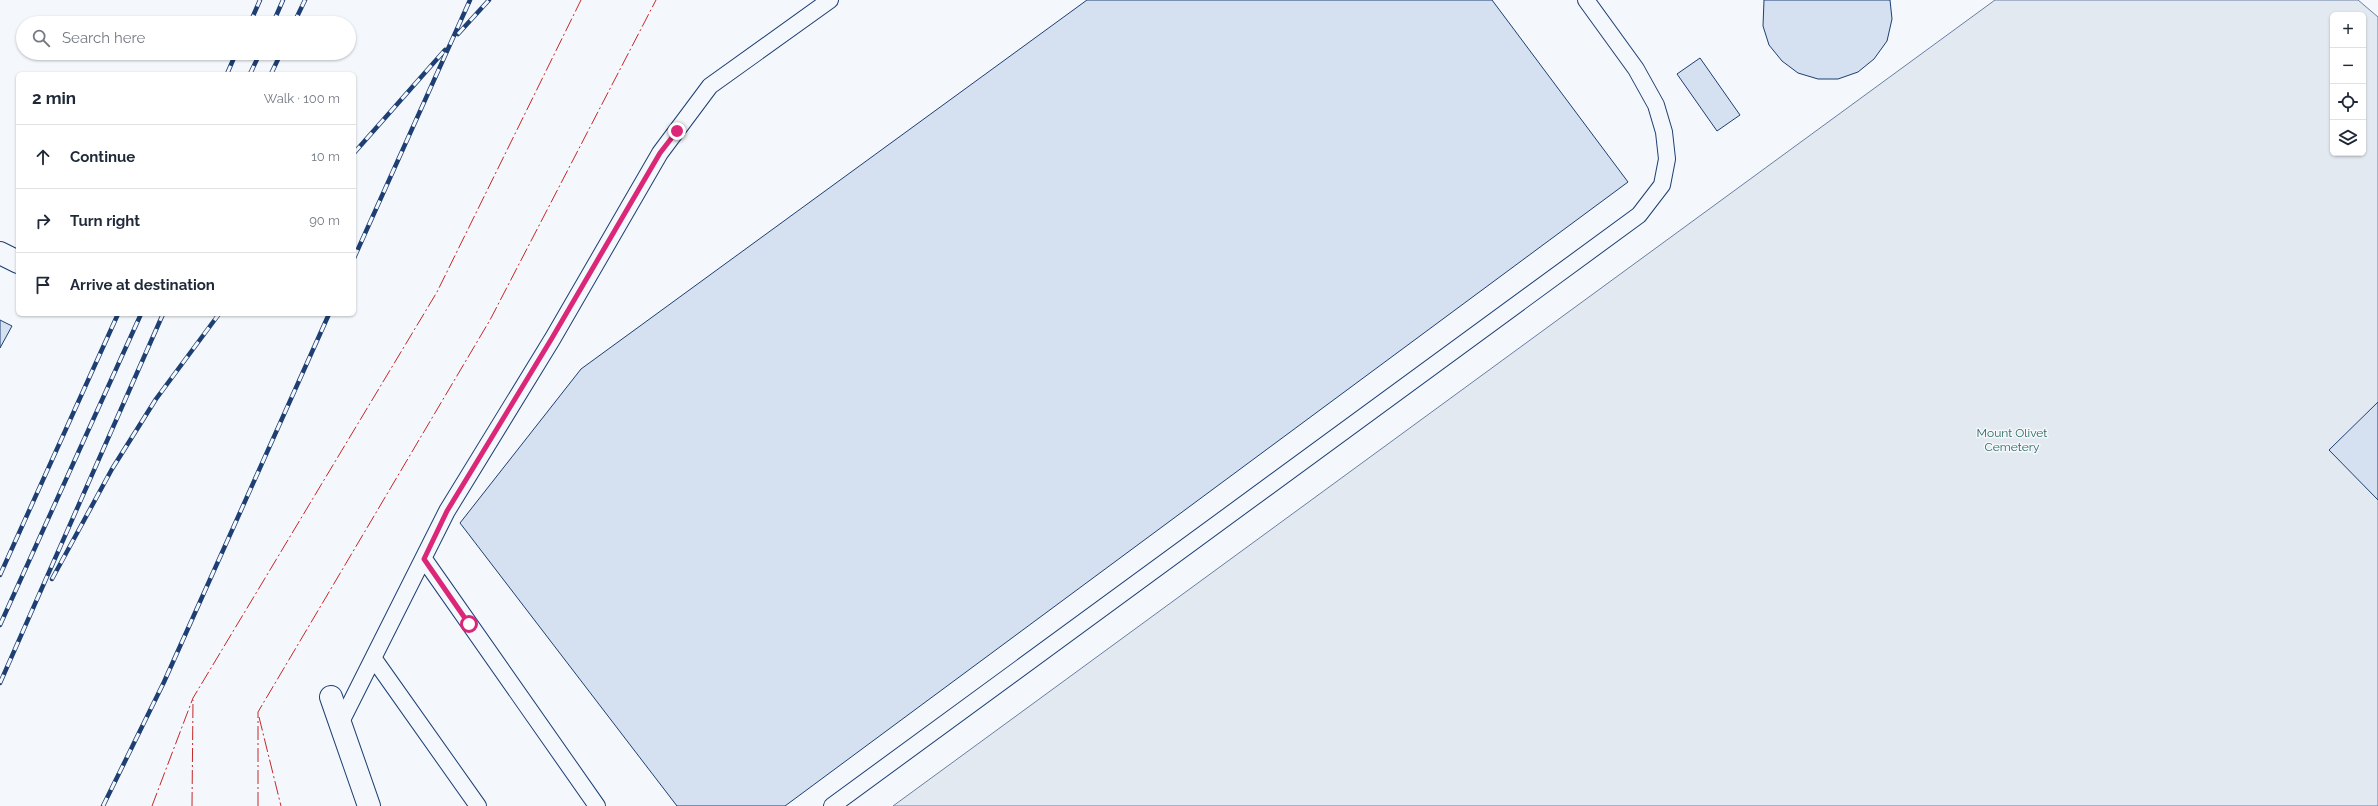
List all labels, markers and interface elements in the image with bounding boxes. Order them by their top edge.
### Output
map controls [2330,12,2366,156]
button: + [2330,12,2366,48]
search box [16,16,356,60]
icon: search [30,27,52,49]
text: Search here [62,29,145,47]
button: − [2330,48,2366,84]
button: locate [2330,84,2366,120]
text: 2 min [32,88,76,108]
text: Walk · 100 m [264,91,340,106]
button: layers [2330,120,2366,156]
route end [668,122,686,140]
icon: ahead [32,146,54,168]
text: Continue [70,148,135,166]
text: 10 m [311,149,340,164]
icon: right [32,210,54,232]
text: Turn right [70,212,140,230]
text: 90 m [309,213,340,228]
icon: arrive [32,274,54,296]
text: Arrive at destination [70,276,215,294]
park label: Mount Olivet Cemetery [1977,426,2047,454]
route start [460,615,478,633]

